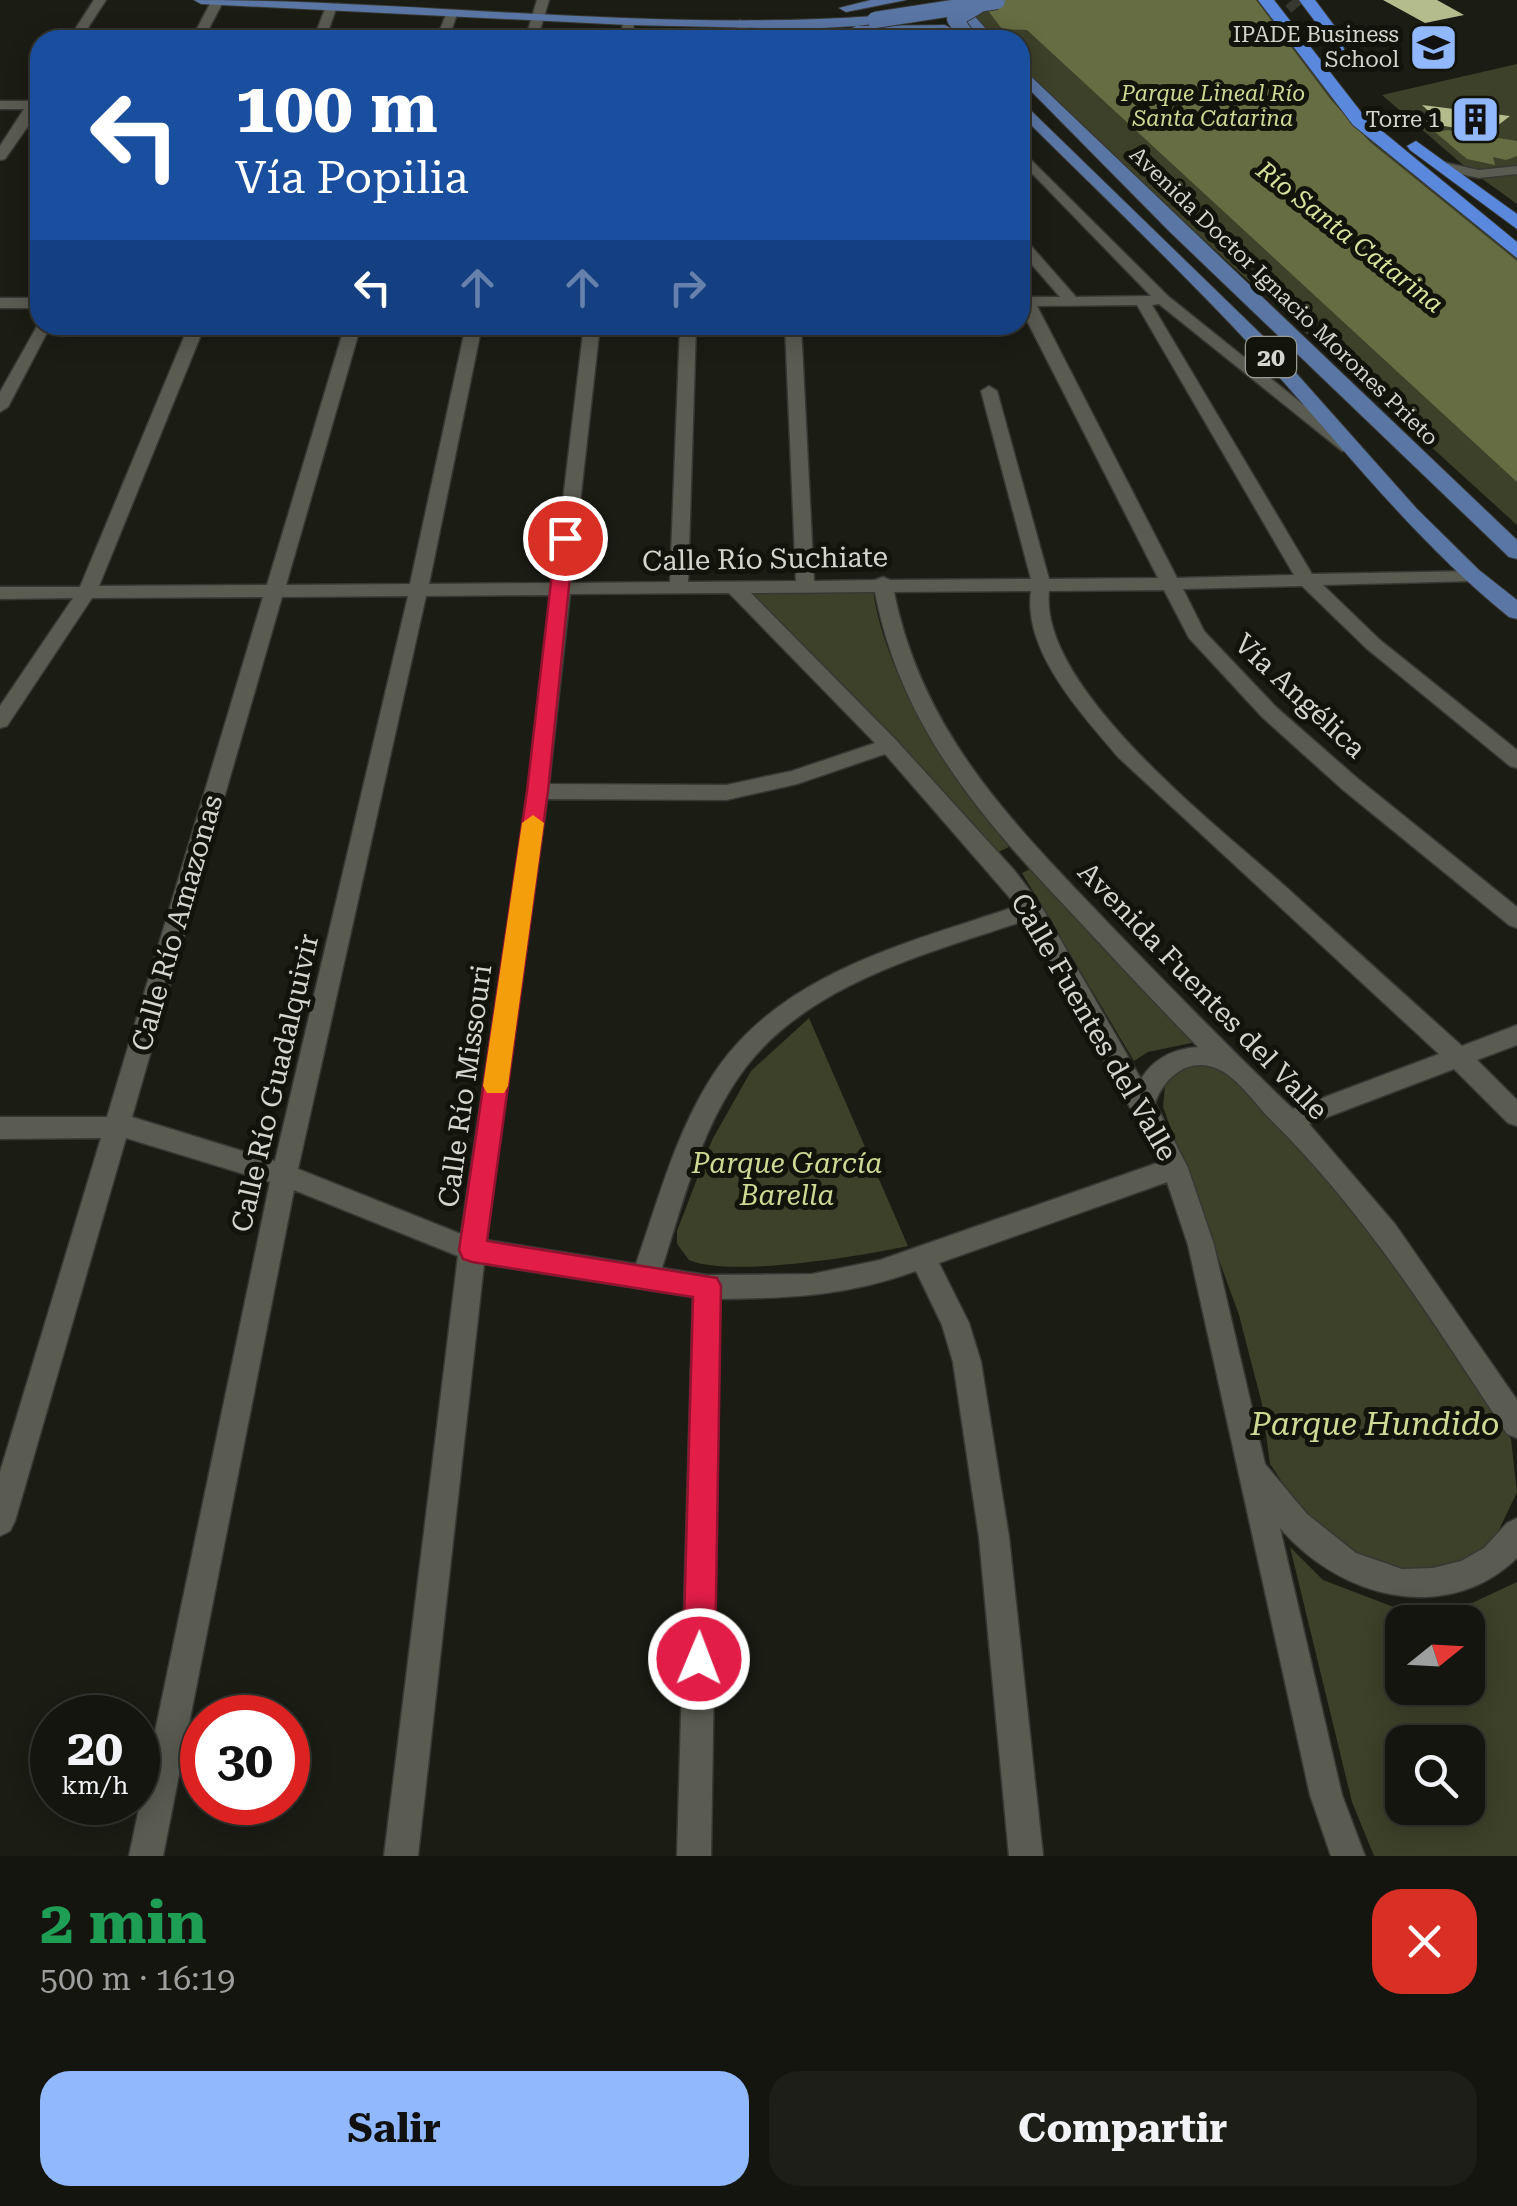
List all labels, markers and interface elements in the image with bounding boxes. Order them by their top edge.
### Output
school or university icon: IPADE Business School [1408,21,1460,73]
place label: IPADE Business School [1233,22,1399,72]
text: 100 m [235,67,438,149]
icon: left [70,70,200,200]
park label: Parque Lineal Río Santa Catarina [1120,81,1305,131]
building icon: Torre 1 [1449,93,1501,145]
place label: Torre 1 [1365,107,1440,132]
street label: Avenida Doctor Ignacio Morones Prieto [1125,142,1443,450]
text: Vía Popilia [235,151,469,204]
water label: Río Santa Catarina [1250,155,1449,319]
icon: left [345,260,400,315]
icon: ahead [450,260,505,315]
icon: ahead [555,260,610,315]
icon: right [660,260,715,315]
road number: 20 [1246,337,1296,377]
pin [523,496,608,581]
icon: arrive [538,511,593,566]
street label: Calle Río Suchiate [642,540,888,578]
street label: Vía Angélica [1228,627,1372,765]
street label: Calle Río Amazonas [125,791,229,1055]
street label: Avenida Fuentes del Valle [1071,855,1335,1127]
street label: Calle Fuentes del Valle [1004,888,1184,1166]
street label: Calle Río Guadalquivir [225,931,325,1235]
street label: Calle Río Missouri [432,962,498,1210]
park label: Parque García Barella [691,1147,882,1212]
park label: Parque Hundido [1250,1405,1499,1443]
north arrow [1385,1605,1485,1705]
map controls [1385,1605,1485,1825]
position arrow [647,1607,751,1711]
speed limit sign: 30 [180,1695,310,1825]
text: 20 [67,1719,123,1777]
button: search [1385,1725,1485,1825]
text: km/h [62,1771,128,1800]
text: 2 min [40,1887,207,1958]
button: close [1372,1889,1477,1994]
text: 500 m · 16:19 [40,1960,235,1998]
button: Salir [40,2071,749,2186]
button: Compartir [769,2071,1477,2186]

